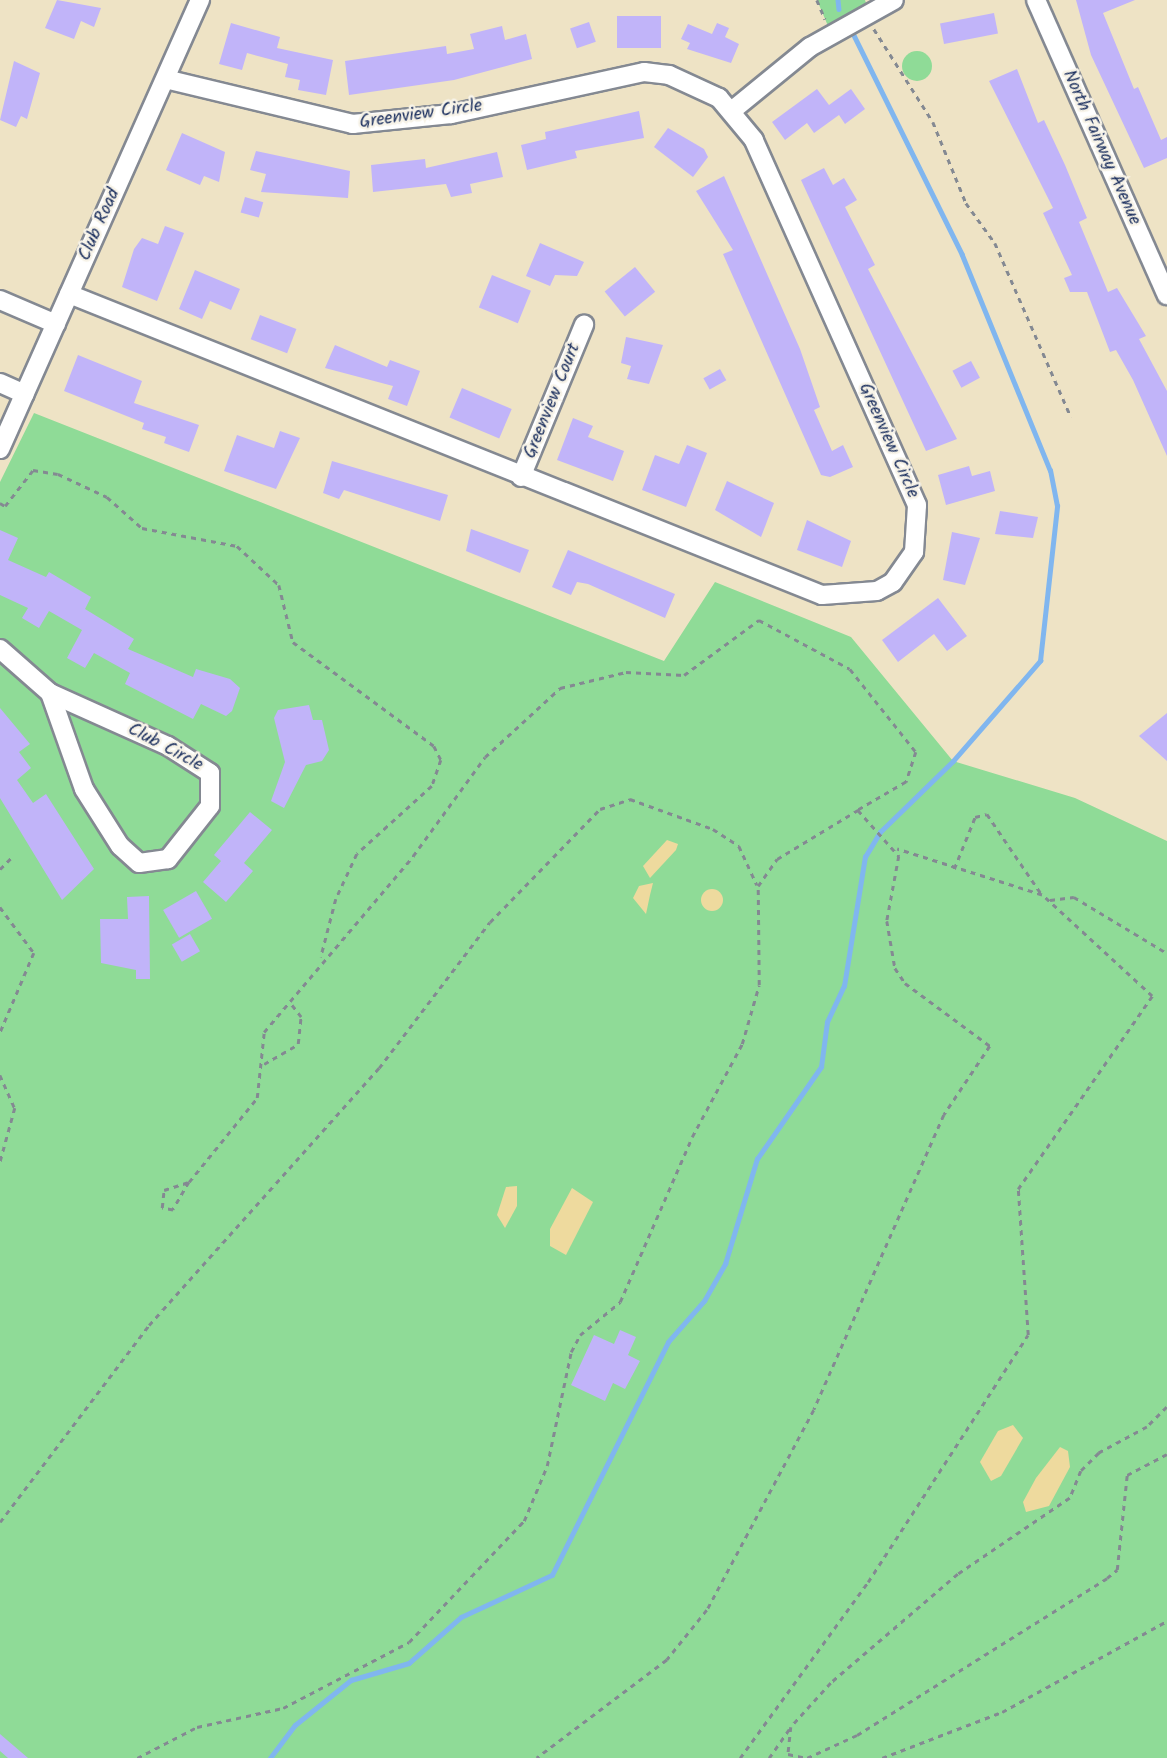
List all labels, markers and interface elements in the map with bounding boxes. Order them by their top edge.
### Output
street label: North Fairway Avenue [1057,67,1145,229]
street label: Greenview Circle [358,96,484,134]
street label: Club Road [75,186,125,264]
street label: Greenview Court [520,340,586,462]
street label: Greenview Circle [853,380,923,502]
street label: Club Circle [124,719,206,777]

